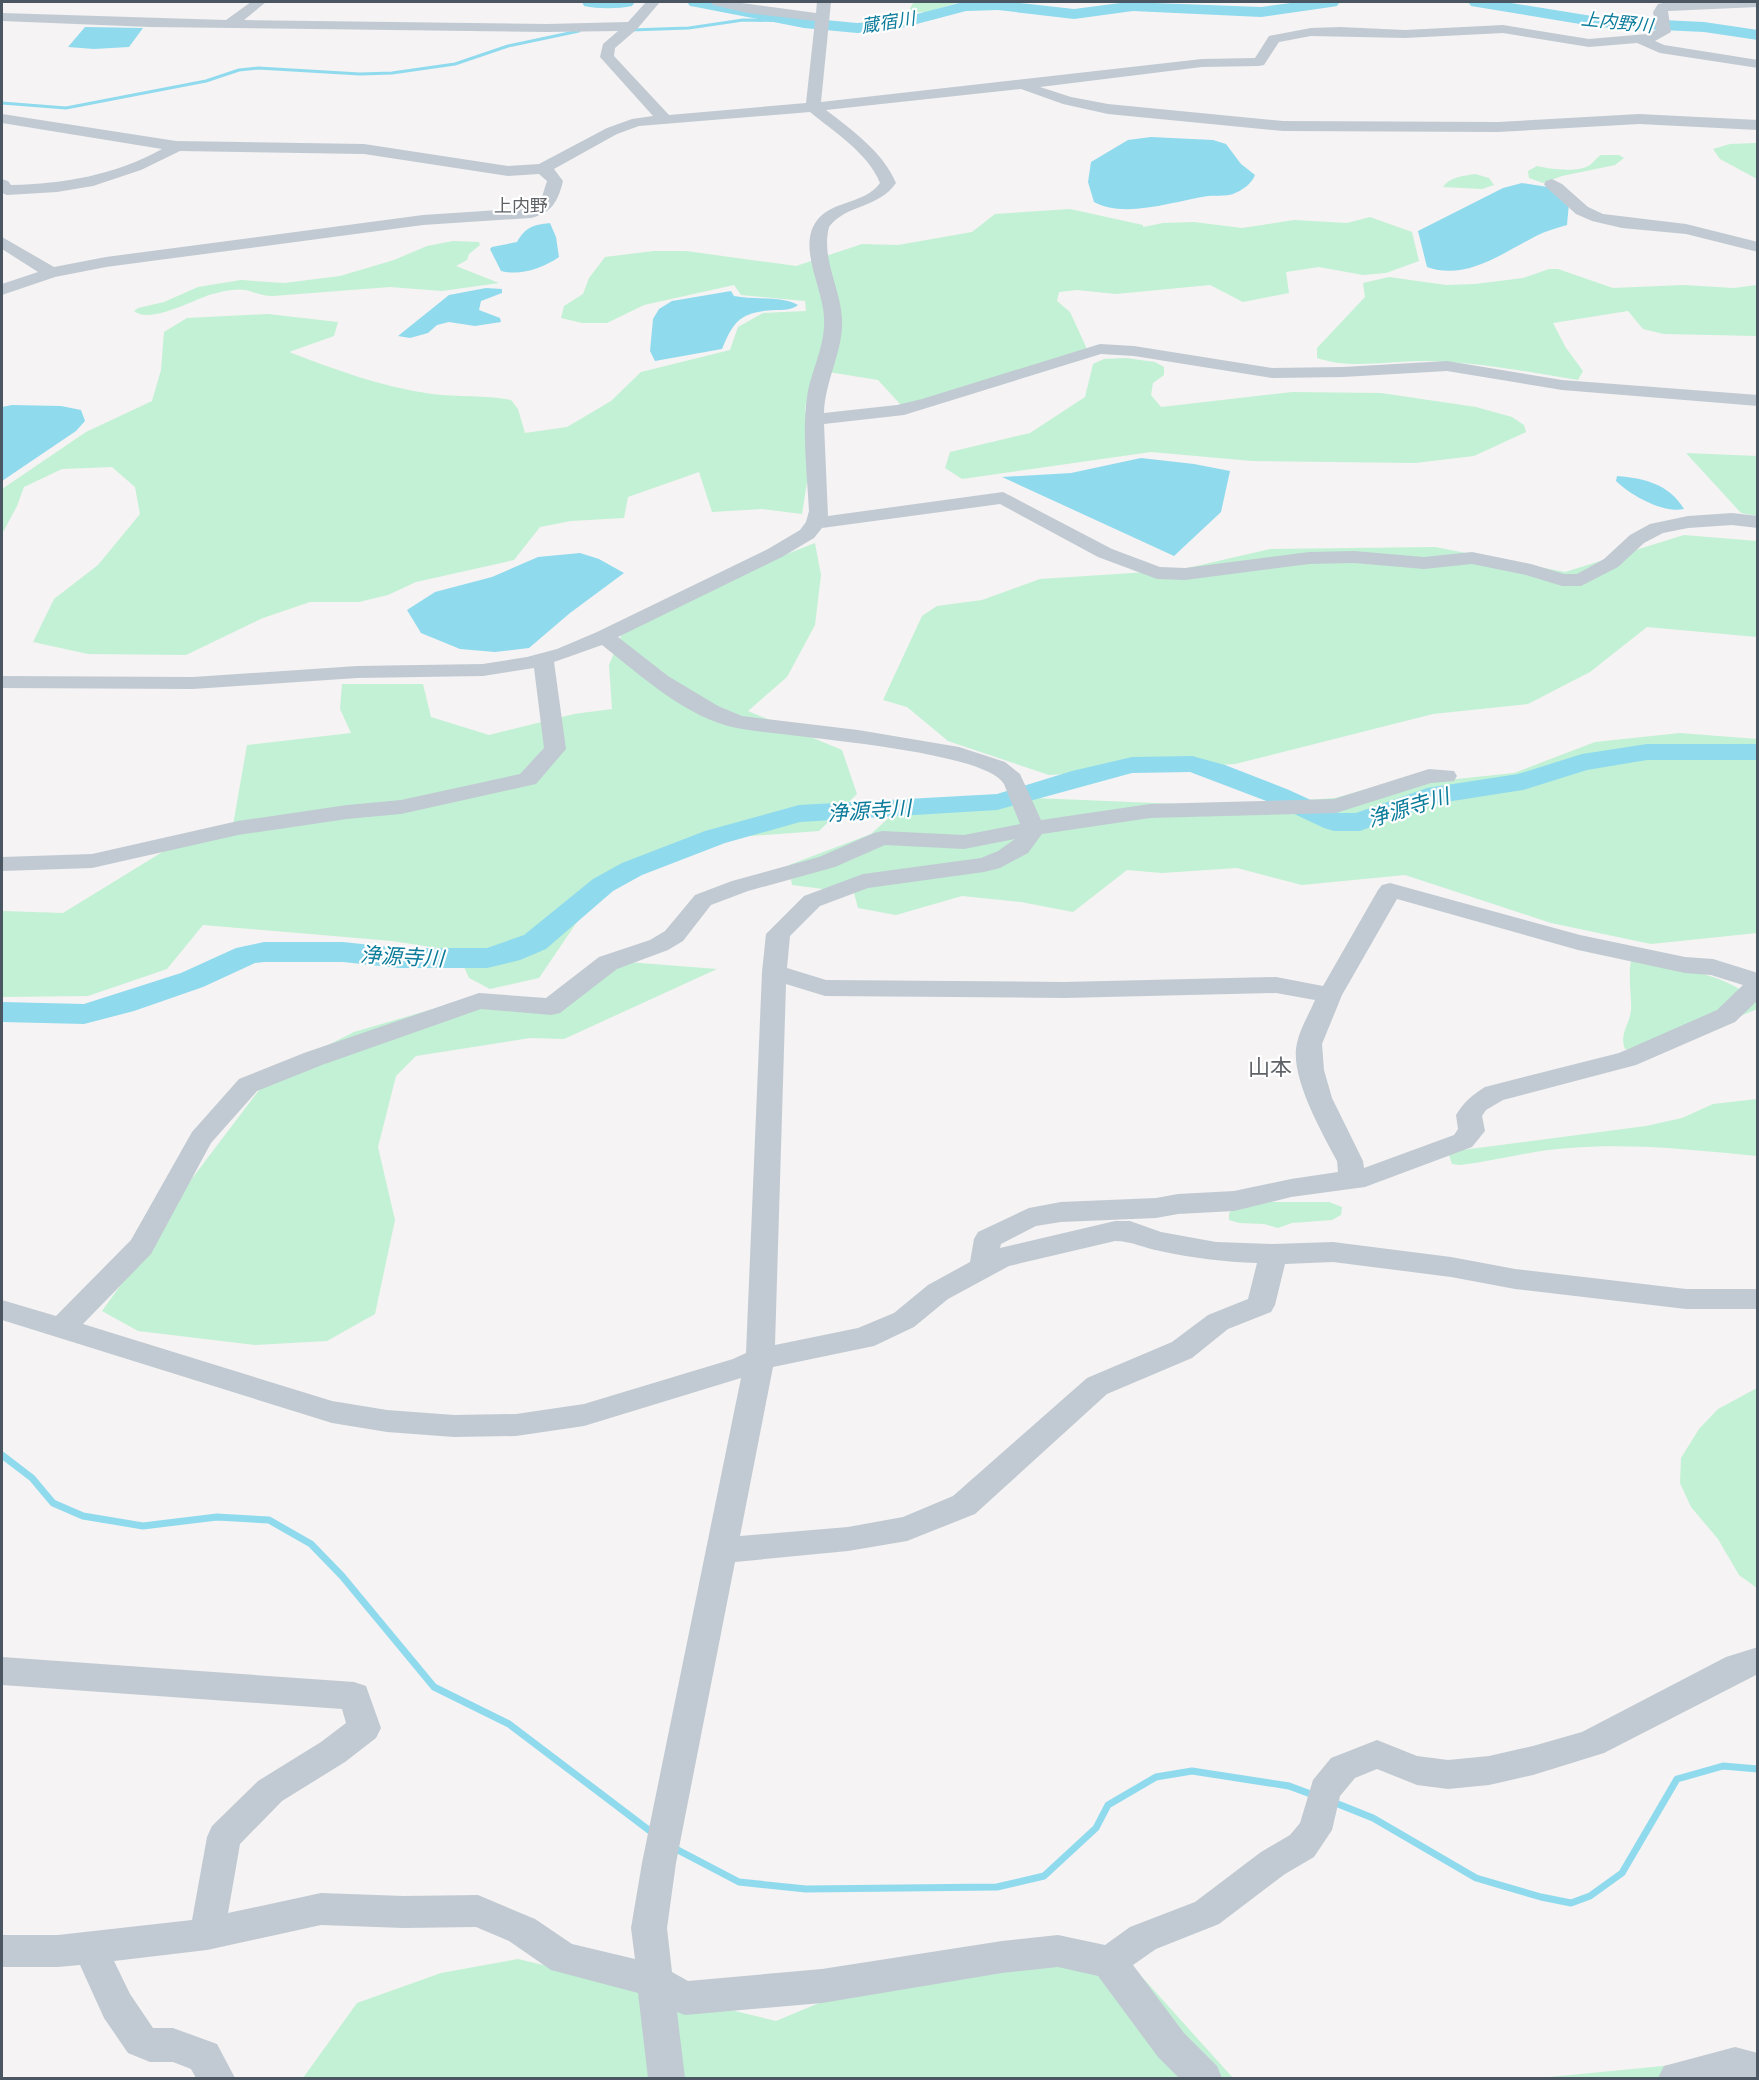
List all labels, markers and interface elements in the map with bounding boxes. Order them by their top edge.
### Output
water label: 蔵宿川 [860,6,918,38]
water label: 上内野川 [1580,7,1656,37]
district label: 上内野 [494,194,548,217]
water label: 浄源寺川 [1364,782,1454,832]
water label: 浄源寺川 [826,794,914,826]
water label: 浄源寺川 [359,941,447,971]
district label: 山本 [1248,1053,1292,1081]

